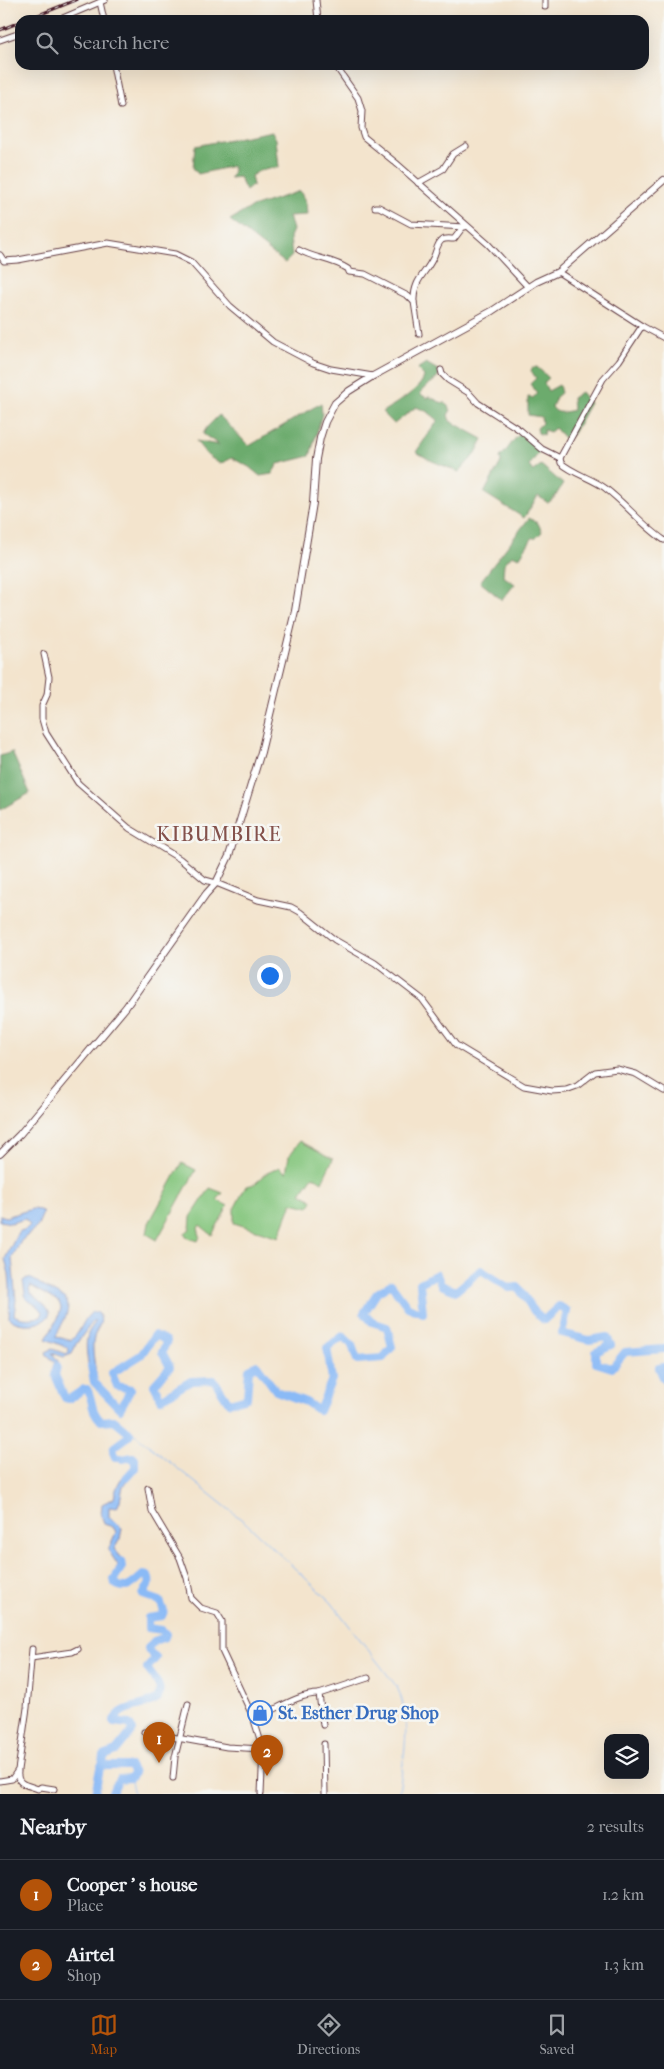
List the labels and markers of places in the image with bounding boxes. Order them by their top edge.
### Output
shop icon: St. Esther Drug Shop [247,1700,273,1726]
place label: St. Esther Drug Shop [278,1703,439,1724]
pin: 1 [143,1722,175,1763]
pin: 2 [251,1735,283,1776]

